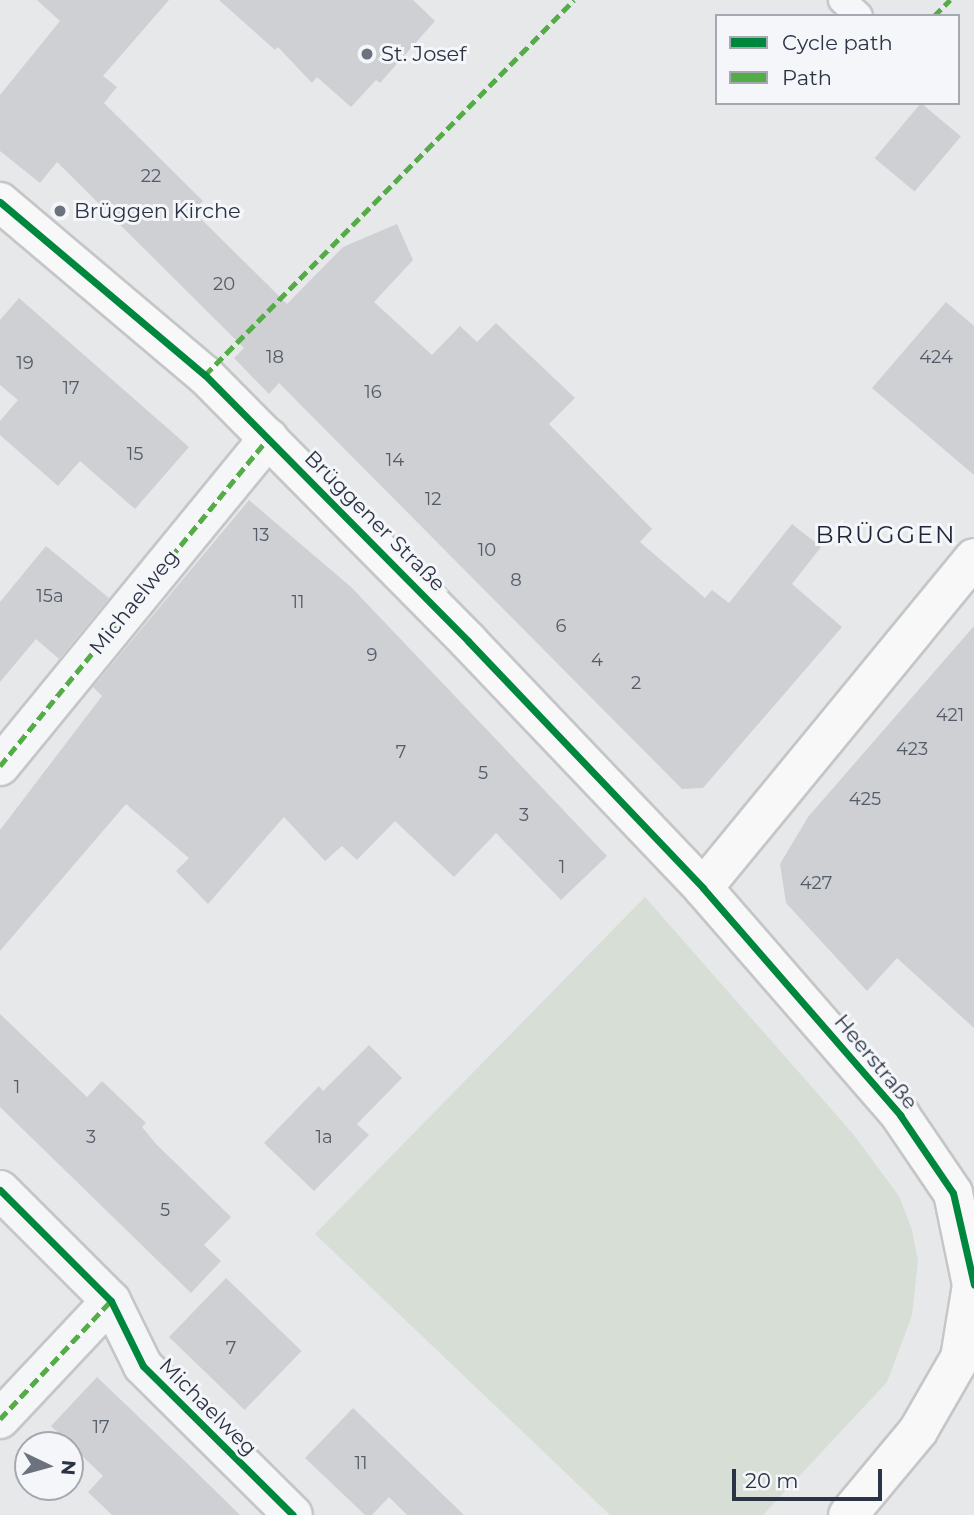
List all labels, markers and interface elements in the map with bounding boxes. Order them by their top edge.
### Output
legend [715,14,960,105]
text: Cycle path [782,30,893,55]
place label: St. Josef [381,41,466,67]
marker: St. Josef [359,46,375,62]
text: Path [782,65,832,90]
house number: 22 [141,165,161,187]
place label: Brüggen Kirche [74,198,241,224]
marker: Brüggen Kirche [52,203,68,219]
house number: 20 [213,273,235,295]
house number: 18 [266,346,284,368]
house number: 424 [919,346,953,368]
house number: 19 [16,352,34,374]
house number: 17 [62,377,80,399]
house number: 16 [364,381,382,403]
house number: 15 [127,443,143,465]
street label: Brüggener Straße [299,445,451,597]
house number: 14 [386,449,404,471]
house number: 12 [425,488,441,510]
district label: BRÜGGEN [816,521,956,549]
house number: 13 [253,524,269,546]
house number: 10 [478,539,496,561]
street label: Michaelweg [84,545,184,659]
house number: 8 [510,569,522,591]
house number: 15a [36,585,64,607]
house number: 11 [292,591,304,613]
house number: 6 [556,615,566,637]
house number: 9 [367,644,377,666]
house number: 4 [591,649,603,671]
house number: 2 [631,672,641,694]
house number: 421 [936,704,964,726]
house number: 423 [896,738,928,760]
house number: 7 [396,741,406,763]
house number: 5 [478,762,488,784]
house number: 425 [849,788,881,810]
house number: 3 [519,804,529,826]
house number: 1 [559,856,565,878]
house number: 427 [800,872,832,894]
street label: Heerstraße [829,1009,923,1115]
house number: 1 [14,1076,20,1098]
house number: 3 [86,1126,96,1148]
house number: 1a [315,1126,333,1148]
house number: 5 [160,1199,170,1221]
house number: 7 [226,1337,236,1359]
street label: Michaelweg [154,1353,262,1461]
house number: 17 [92,1416,110,1438]
north arrow [14,1431,84,1501]
house number: 11 [355,1452,367,1474]
scale bar [736,1456,886,1500]
text: N [56,1459,81,1476]
text: 20 m [745,1468,799,1493]

